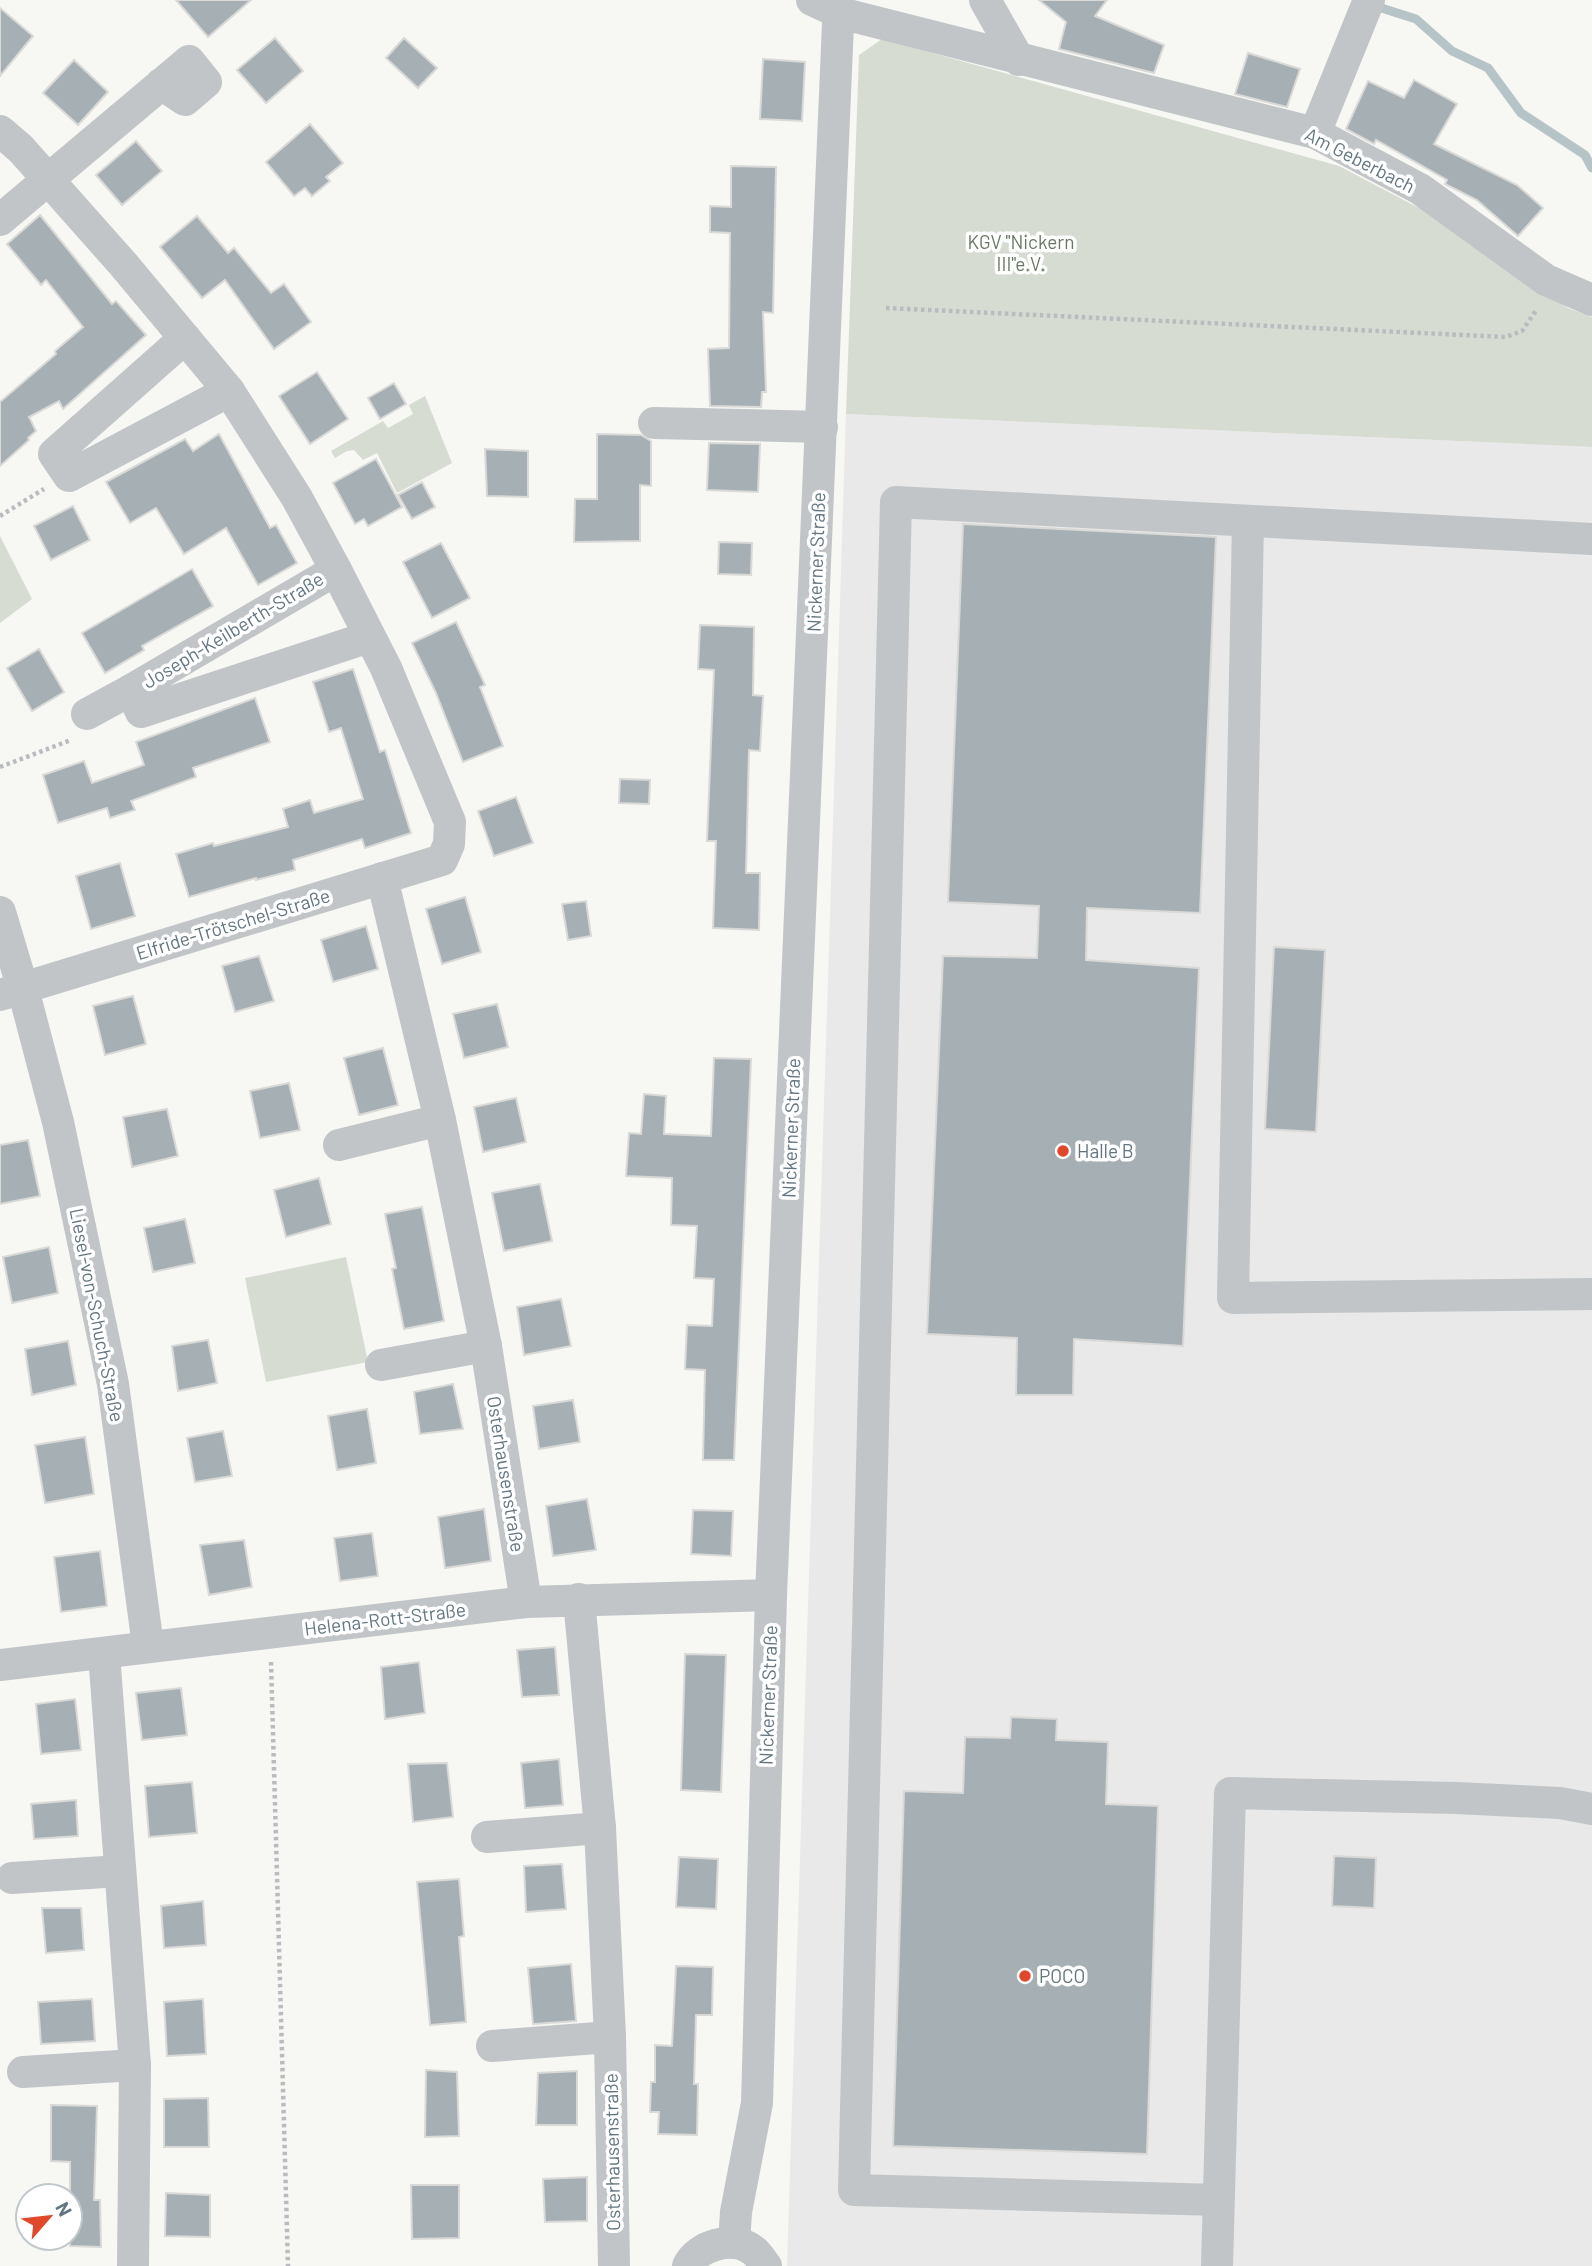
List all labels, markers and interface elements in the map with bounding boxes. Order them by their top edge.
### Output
street label: Am Geberbach [1301,122,1419,197]
park label: KGV "Nickern III"e.V. [968,230,1074,275]
street label: Nickerner Straße [802,492,829,632]
street label: Joseph-Keilberth-Straße [138,566,327,693]
street label: Elfride-Trötschel-Straße [133,883,333,964]
street label: Nickerner Straße [777,1058,804,1198]
place label: Halle B [1077,1139,1134,1162]
marker: Halle B [1055,1143,1071,1159]
street label: Liesel-von-Schuch-Straße [65,1206,129,1424]
street label: Osterhausenstraße [483,1394,530,1554]
street label: Helena-Rott-Straße [303,1597,467,1640]
street label: Nickerner Straße [754,1625,781,1765]
place label: POCO [1039,1964,1085,1987]
marker: POCO [1017,1968,1033,1984]
street label: Osterhausenstraße [599,2073,624,2231]
north arrow [14,2182,84,2252]
text: N [51,2198,78,2220]

